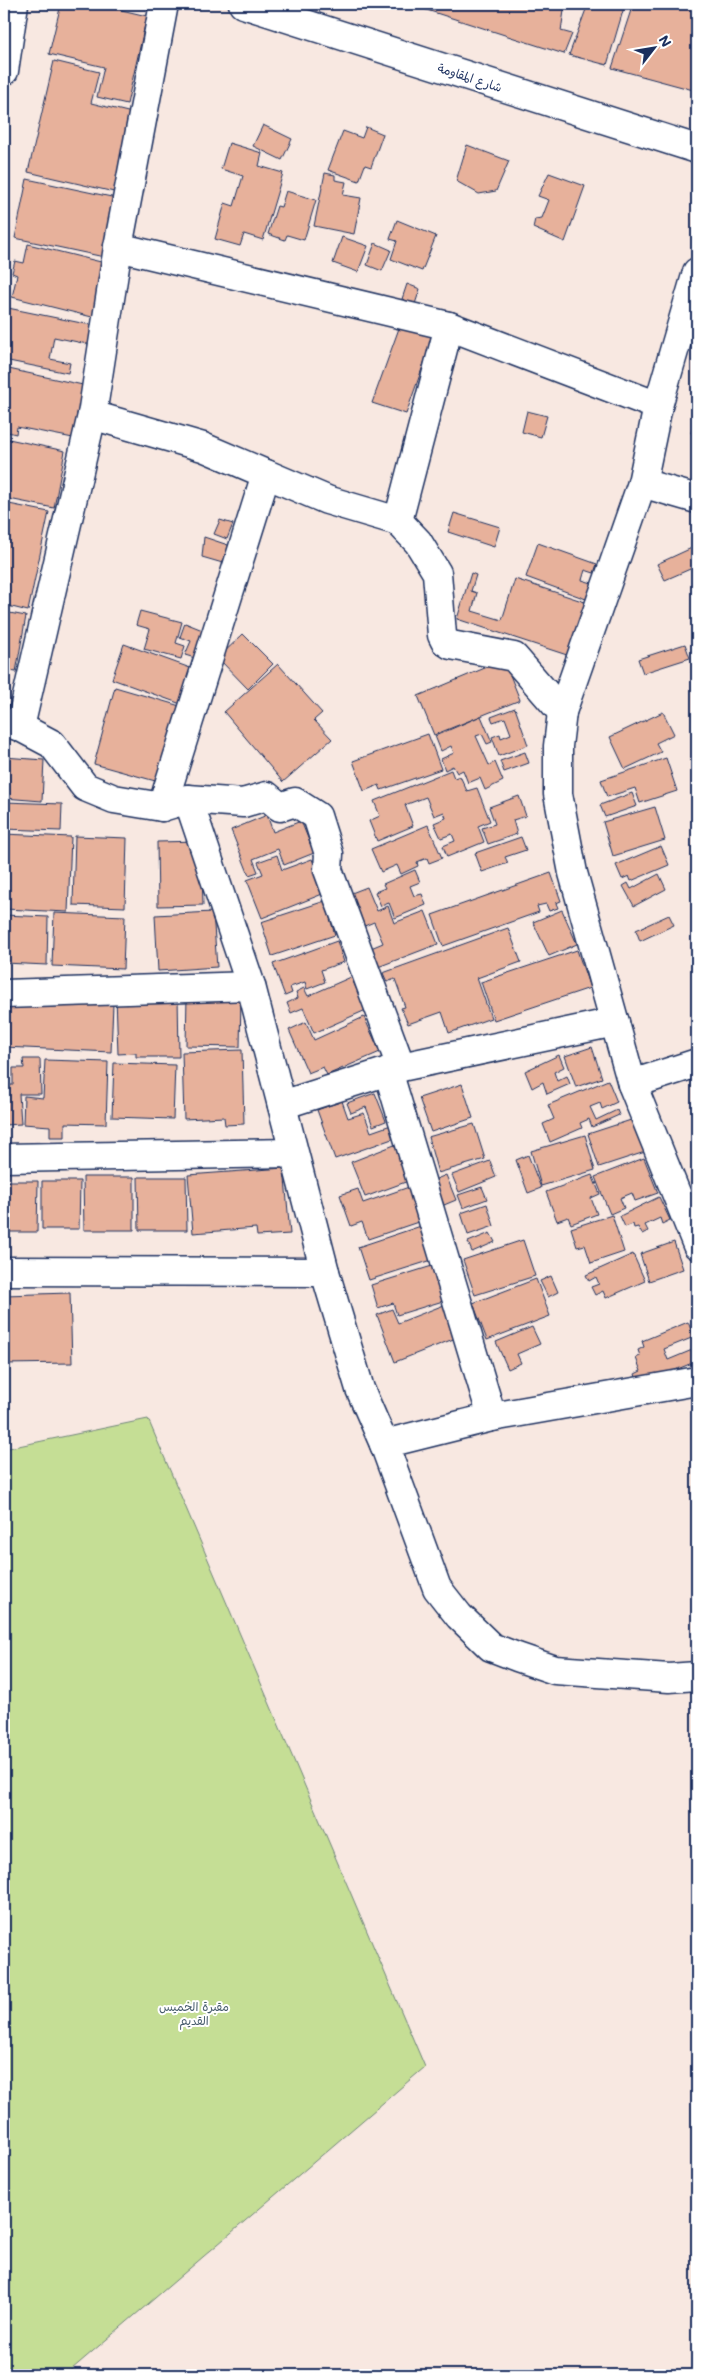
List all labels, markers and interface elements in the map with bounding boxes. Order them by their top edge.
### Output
north arrow [628,22,678,72]
text: N [655,32,676,51]
street label: شارع المقاومة [435,59,504,97]
park label: مقبرة الخميس القديم [159,1998,229,2030]

